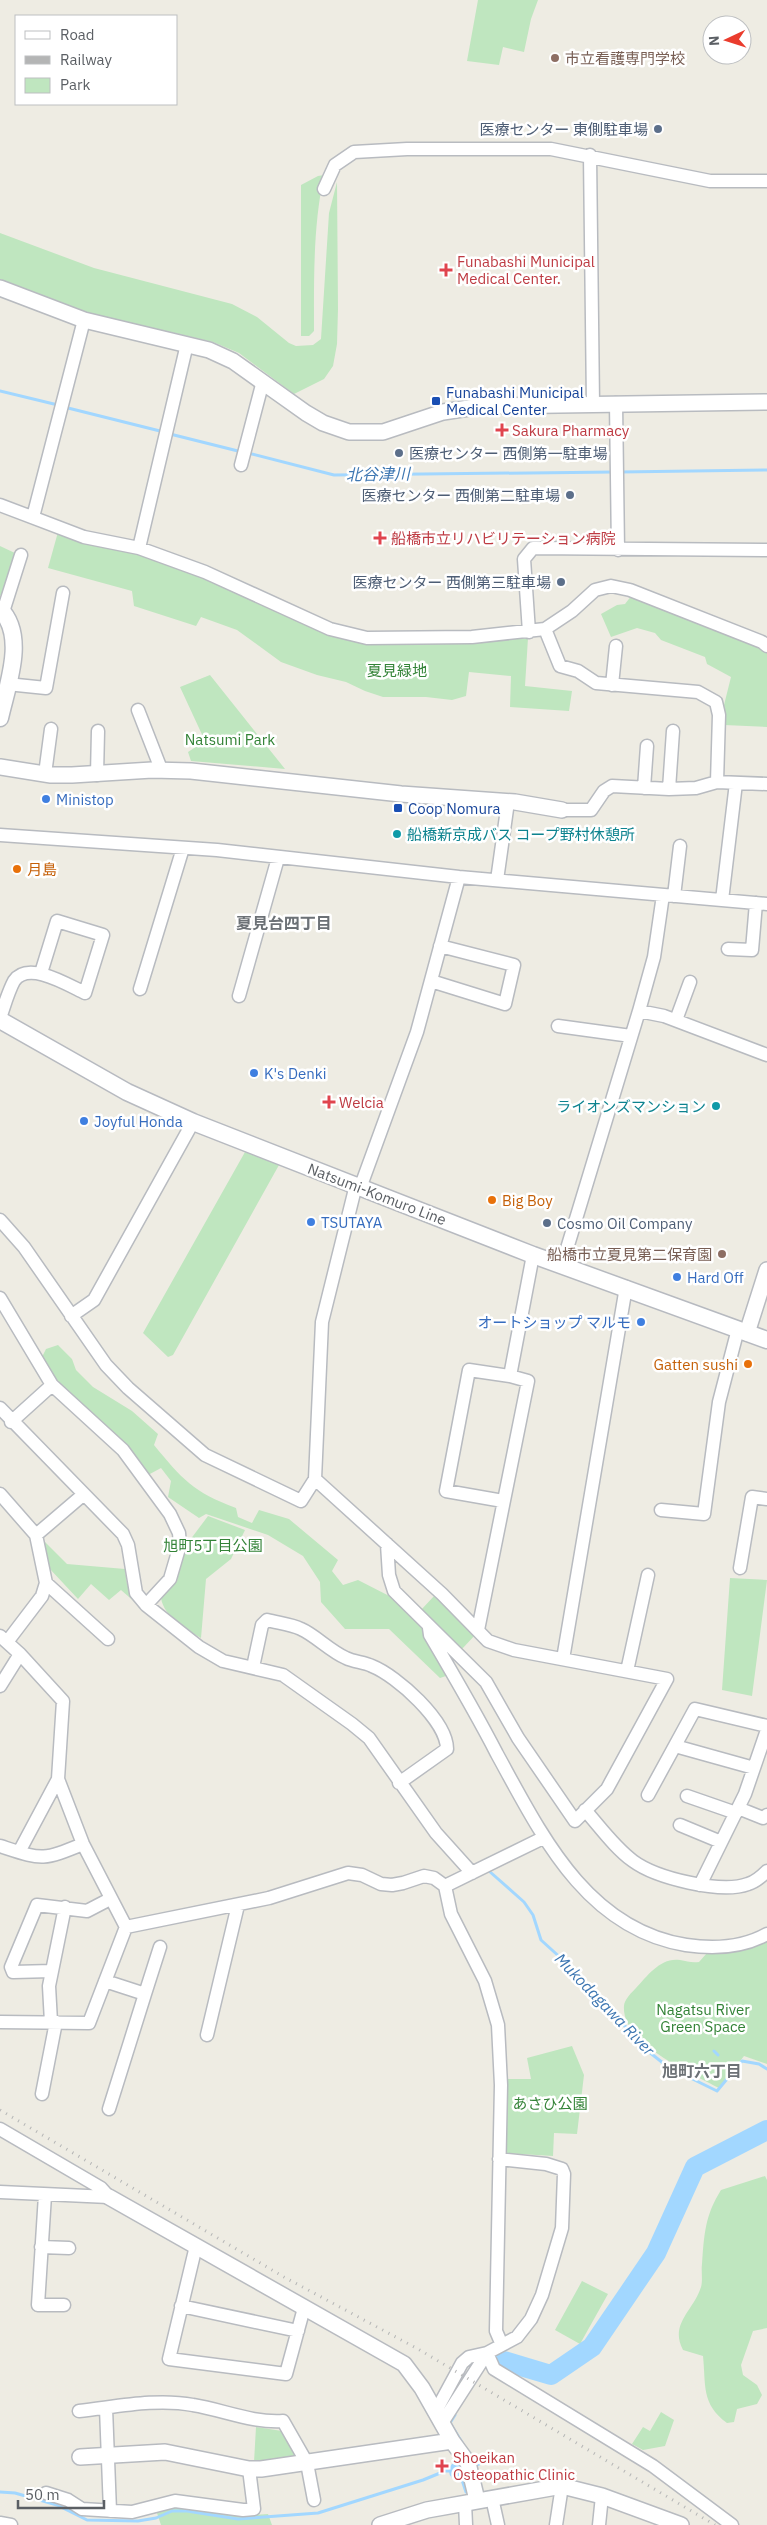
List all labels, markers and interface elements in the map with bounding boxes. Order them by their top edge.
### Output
legend [15,15,178,105]
north arrow [702,15,752,65]
text: Road [60,25,95,44]
text: N [705,35,723,47]
place label: 市立看護専門学校 [565,49,685,68]
text: Railway [60,50,113,69]
marker: 市立看護専門学校 [549,52,561,64]
text: Park [60,75,90,94]
place label: 医療センター 東側駐車場 [479,120,648,139]
marker: 医療センター 東側駐車場 [652,123,664,135]
place label: Funabashi Municipal Medical Center. [457,252,595,288]
marker: Funabashi Municipal Medical Center. [439,263,453,277]
place label: Funabashi Municipal Medical Center [446,383,584,419]
marker: Funabashi Municipal Medical Center [430,395,442,407]
place label: Sakura Pharmacy [512,421,630,440]
marker: Sakura Pharmacy [496,424,508,436]
place label: 医療センター 西側第一駐車場 [409,444,608,463]
marker: 医療センター 西側第一駐車場 [393,447,405,459]
water label: 北谷津川 [346,463,412,485]
place label: 医療センター 西側第二駐車場 [361,486,560,505]
marker: 医療センター 西側第二駐車場 [564,489,576,501]
place label: 船橋市立リハビリテーション病院 [391,529,616,548]
marker: 船橋市立リハビリテーション病院 [373,531,387,545]
place label: 医療センター 西側第三駐車場 [352,573,551,592]
marker: 医療センター 西側第三駐車場 [555,576,567,588]
park label: 夏見緑地 [367,661,427,680]
park label: Natsumi Park [185,730,275,749]
place label: Ministop [56,790,114,809]
marker: Ministop [40,793,52,805]
place label: Coop Nomura [408,799,500,818]
marker: Coop Nomura [392,802,404,814]
place label: 船橋新京成バス コープ野村休憩所 [407,825,635,844]
marker: 船橋新京成バス コープ野村休憩所 [391,828,403,840]
place label: 月島 [27,860,57,879]
marker: 月島 [11,863,23,875]
district label: 夏見台四丁目 [236,913,332,933]
place label: K's Denki [264,1064,326,1083]
marker: K's Denki [248,1067,260,1079]
place label: Welcia [339,1093,384,1112]
marker: Welcia [323,1096,335,1108]
place label: ライオンズマンション [556,1097,706,1116]
marker: ライオンズマンション [710,1100,722,1112]
place label: Joyful Honda [94,1112,183,1131]
marker: Joyful Honda [78,1115,90,1127]
street label: Natsumi-Komuro Line [305,1159,449,1229]
place label: Big Boy [502,1191,553,1210]
marker: Big Boy [486,1194,498,1206]
place label: TSUTAYA [321,1213,383,1232]
place label: Cosmo Oil Company [557,1214,693,1233]
marker: TSUTAYA [305,1216,317,1228]
marker: Cosmo Oil Company [541,1217,553,1229]
place label: 船橋市立夏見第二保育園 [547,1245,712,1264]
marker: 船橋市立夏見第二保育園 [716,1248,728,1260]
place label: Hard Off [687,1268,744,1287]
marker: Hard Off [671,1271,683,1283]
place label: オートショップ マルモ [477,1313,631,1332]
marker: オートショップ マルモ [635,1316,647,1328]
place label: Gatten sushi [654,1355,738,1374]
marker: Gatten sushi [742,1358,754,1370]
park label: 旭町5丁目公園 [163,1536,263,1555]
water label: Mukodagawa River [551,1949,660,2060]
park label: Nagatsu River Green Space [656,2000,750,2036]
district label: 旭町六丁目 [662,2061,742,2081]
park label: あさひ公園 [512,2094,588,2113]
place label: Shoeikan Osteopathic Clinic [453,2448,575,2484]
marker: Shoeikan Osteopathic Clinic [435,2459,449,2473]
scale bar [18,2478,104,2510]
text: 50 m [25,2485,60,2504]

